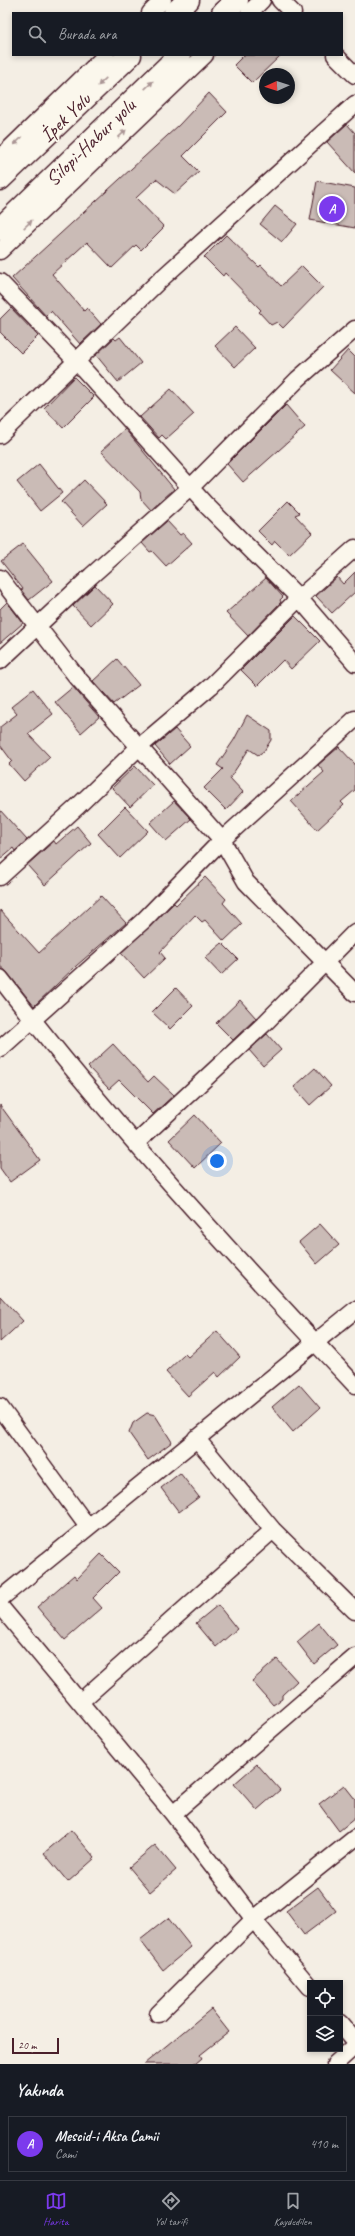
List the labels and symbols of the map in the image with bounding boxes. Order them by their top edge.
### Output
north arrow [259,68,295,104]
one-way arrow [97,77,107,87]
one-way arrow [144,80,154,90]
street label: İpek Yolu [35,86,97,148]
street label: Silopi-Habur yolu [40,92,142,191]
one-way arrow [117,129,127,139]
one-way arrow [13,136,23,145]
pin: A [319,194,345,224]
one-way arrow [23,219,33,229]
your location [207,1151,227,1171]
scale bar [12,2036,59,2055]

